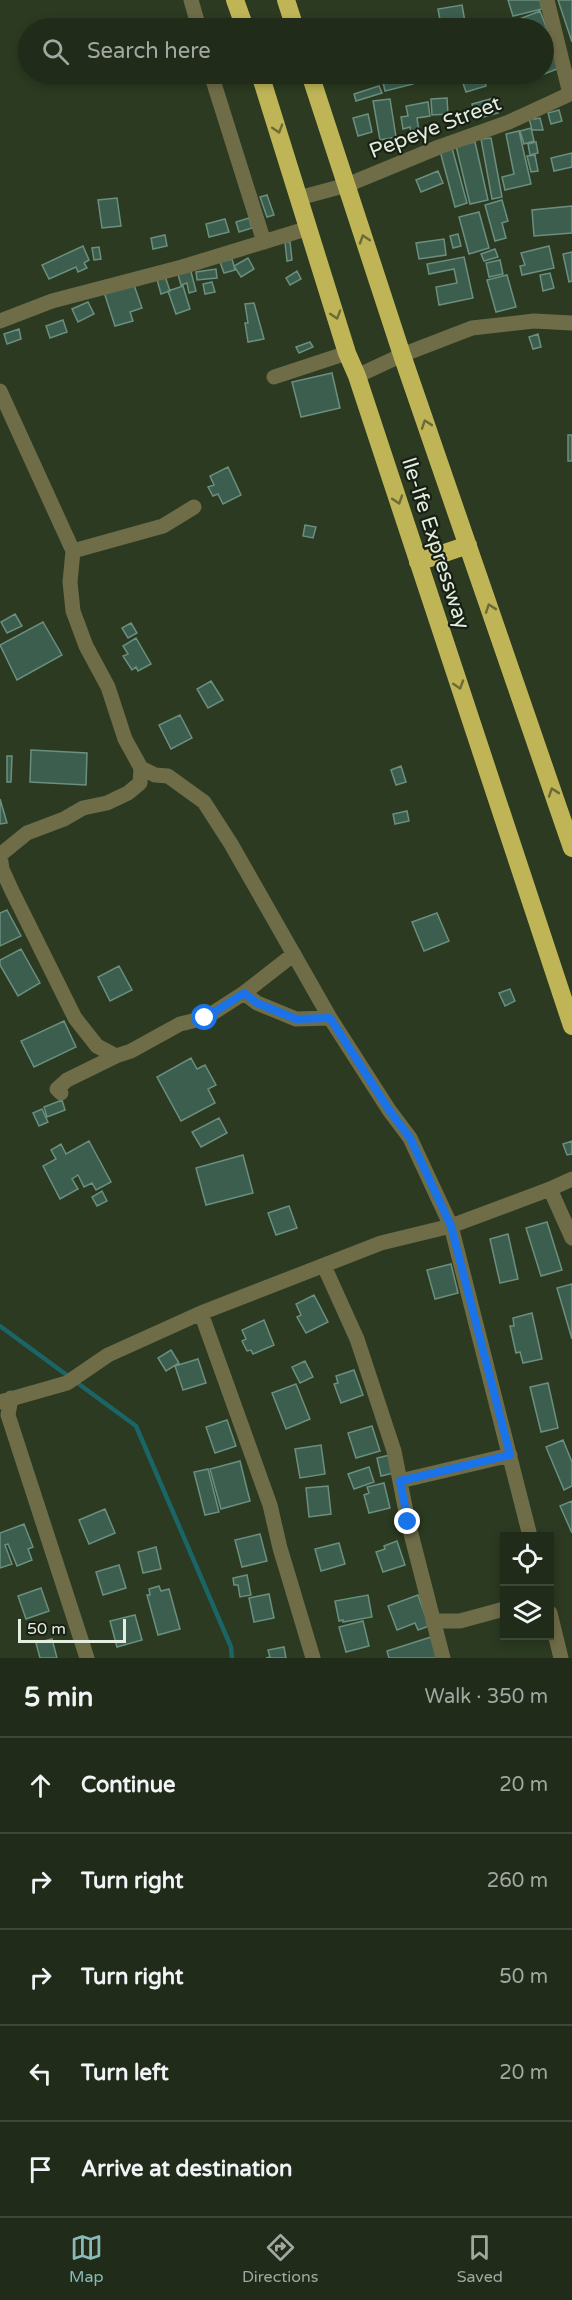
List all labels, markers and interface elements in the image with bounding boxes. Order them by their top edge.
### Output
search box [18,18,554,84]
icon: search [39,35,72,68]
text: Search here [87,38,211,64]
street label: Pepeye Street [366,91,505,164]
one-way arrow [271,123,283,134]
one-way arrow [359,234,371,245]
one-way arrow [329,309,341,320]
one-way arrow [420,419,433,429]
street label: Ile-Ife Expressway [396,454,475,632]
one-way arrow [391,494,403,505]
one-way arrow [485,603,497,614]
one-way arrow [452,679,464,690]
one-way arrow [548,787,561,798]
route start [191,1004,217,1030]
route end [394,1508,420,1534]
map controls [500,1532,554,1640]
button: locate [500,1532,554,1586]
button: layers [500,1586,554,1640]
scale bar [18,1616,126,1644]
text: 50 m [27,1619,66,1639]
text: 5 min [24,1682,93,1713]
text: Walk · 350 m [425,1685,548,1709]
icon: ahead [24,1769,57,1802]
text: Continue [81,1772,176,1798]
text: 20 m [499,1773,548,1797]
icon: right [24,1865,57,1898]
text: Turn right [81,1868,183,1894]
text: 260 m [487,1869,548,1893]
icon: right [24,1961,57,1994]
text: Turn right [81,1964,183,1990]
text: 50 m [499,1965,548,1989]
icon: left [24,2057,57,2090]
text: Turn left [81,2060,169,2086]
text: 20 m [499,2061,548,2085]
icon: arrive [24,2153,57,2186]
text: Arrive at destination [81,2156,292,2182]
tab: Map [69,2231,104,2287]
tab: Directions [242,2231,318,2287]
tab: Saved [457,2231,503,2287]

